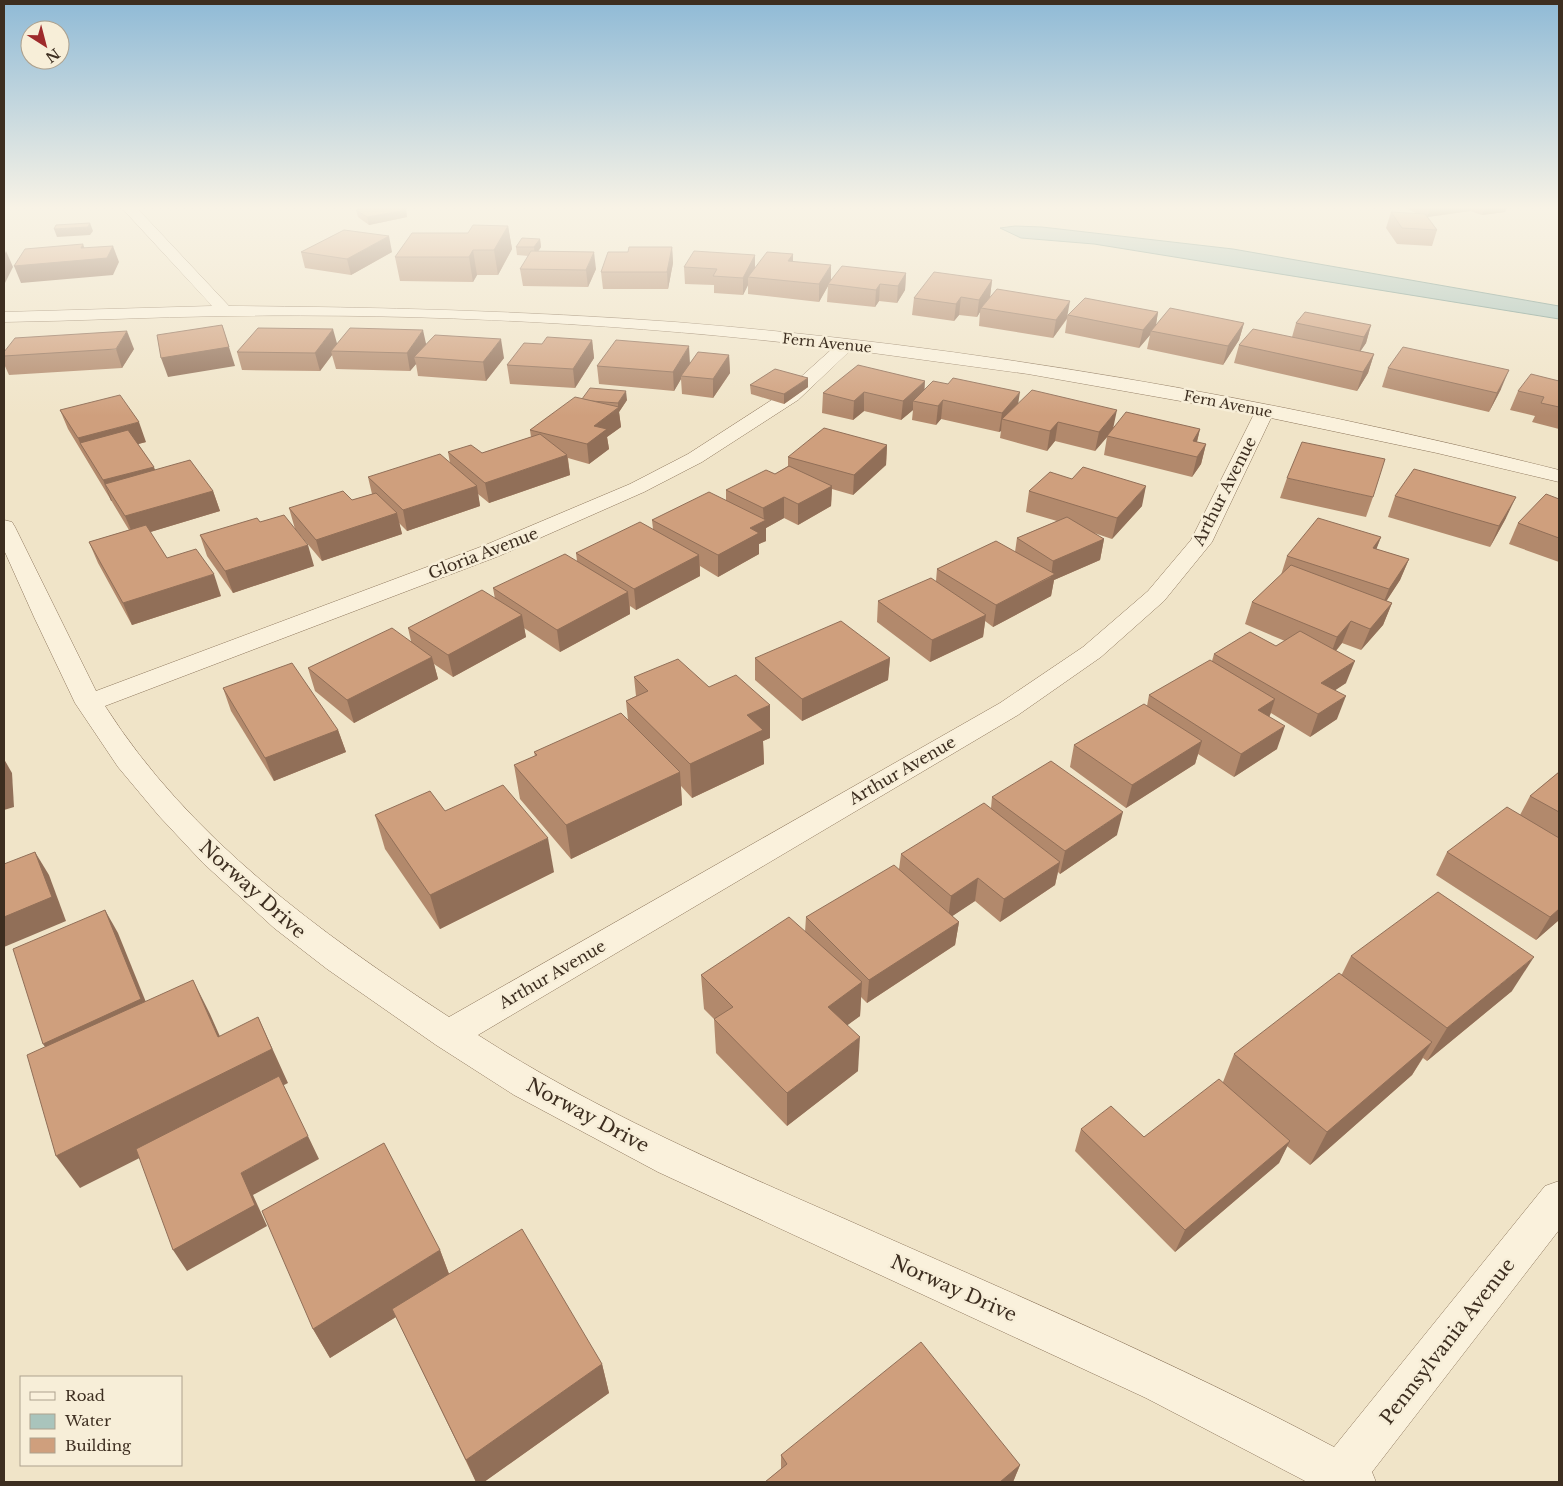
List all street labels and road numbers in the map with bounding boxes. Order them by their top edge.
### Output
street label: Fern Avenue [781,329,873,357]
street label: Fern Avenue [1182,387,1274,421]
street label: Arthur Avenue [1187,433,1260,550]
street label: Gloria Avenue [425,523,541,583]
street label: Arthur Avenue [844,731,959,809]
street label: Norway Drive [195,835,311,943]
street label: Arthur Avenue [494,935,609,1013]
street label: Norway Drive [523,1073,653,1157]
street label: Norway Drive [887,1250,1020,1327]
street label: Pennsylvania Avenue [1375,1253,1520,1429]

